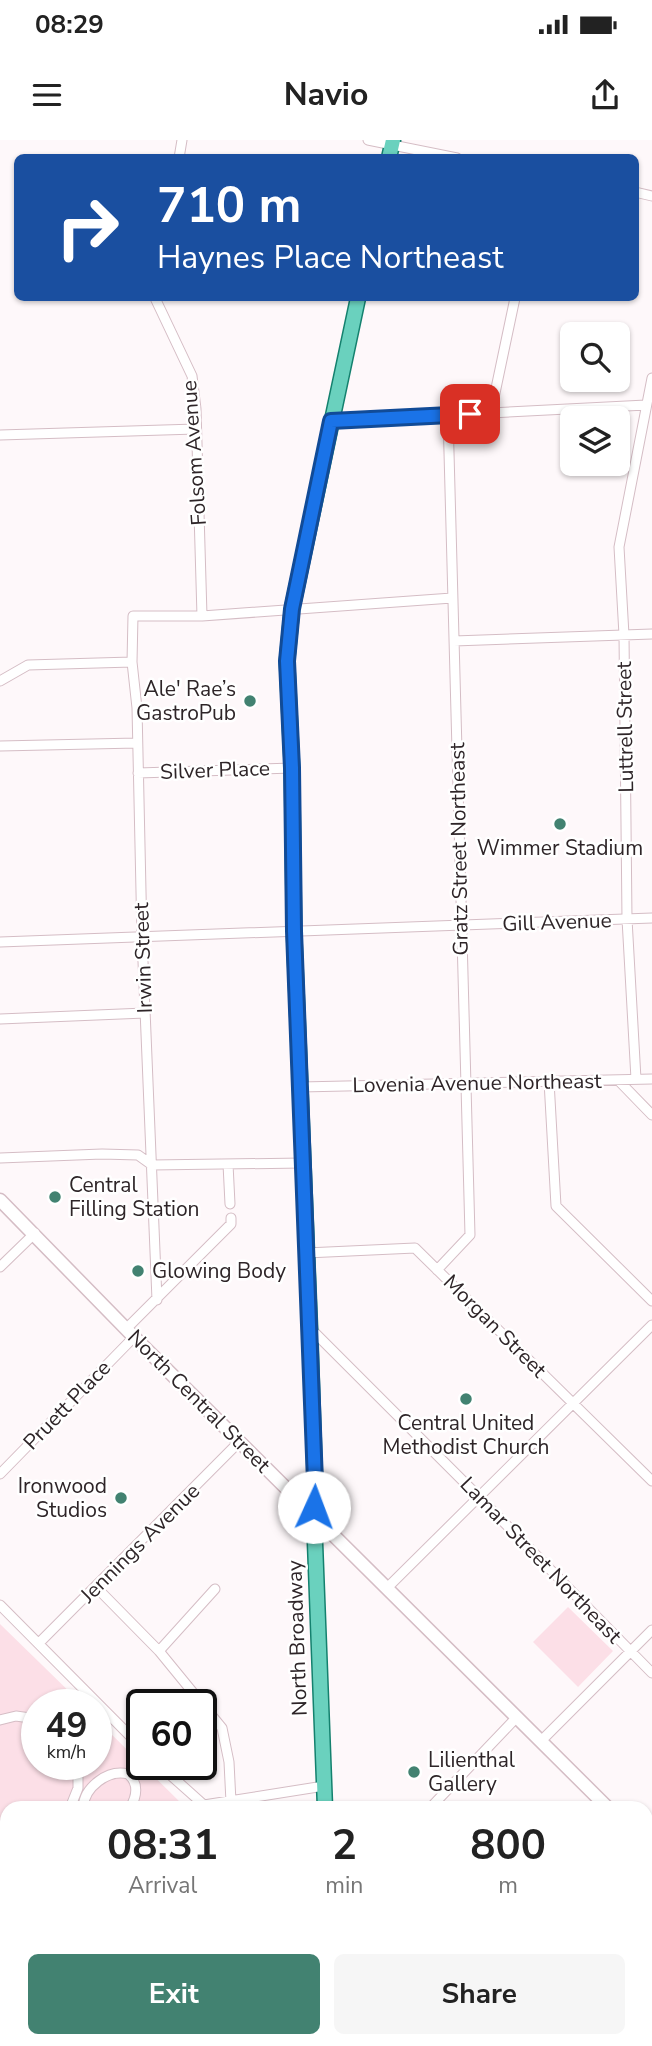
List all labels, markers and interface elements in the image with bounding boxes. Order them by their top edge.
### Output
text: 08:29 [35,7,104,42]
text: Navio [284,73,368,116]
icon: menu [28,76,66,114]
icon: share [586,76,624,114]
text: 710 m [157,172,301,239]
icon: right [42,182,133,273]
text: Haynes Place Northeast [157,236,503,279]
map controls [560,322,630,476]
button: search [560,322,630,392]
street label: Folsom Avenue [175,379,213,527]
pin [440,384,500,444]
icon: arrive [451,395,489,433]
button: layers [560,406,630,476]
street label: Luttrell Street [610,661,640,793]
place label: Ale' Rae’s GastroPub [136,675,236,727]
marker: Ale' Rae’s GastroPub [242,693,258,709]
street label: Gratz Street Northeast [443,742,475,956]
street label: Silver Place [160,754,270,786]
marker: Wimmer Stadium [552,816,568,832]
place label: Wimmer Stadium [477,834,643,862]
street label: Irwin Street [127,902,159,1014]
street label: Gill Avenue [502,906,612,938]
street label: Lovenia Avenue Northeast [352,1067,602,1099]
place label: Central Filling Station [69,1171,200,1223]
marker: Central Filling Station [47,1189,63,1205]
place label: Glowing Body [152,1257,286,1285]
marker: Glowing Body [130,1263,146,1279]
street label: Morgan Street [437,1268,553,1384]
street label: North Central Street [121,1323,277,1479]
street label: Pruett Place [17,1354,117,1456]
marker: Central United Methodist Church [458,1391,474,1407]
place label: Central United Methodist Church [383,1409,549,1461]
position arrow [277,1470,351,1544]
street label: Lamar Street Northeast [454,1471,628,1650]
place label: Ironwood Studios [18,1472,107,1524]
street label: Jennings Avenue [74,1477,206,1609]
marker: Ironwood Studios [113,1490,129,1506]
street label: North Broadway [280,1559,314,1716]
speed limit sign: 60 [126,1689,217,1780]
text: 49 [45,1702,88,1749]
text: km/h [47,1740,86,1764]
place label: Lilienthal Gallery [428,1746,516,1798]
marker: Lilienthal Gallery [406,1764,422,1780]
text: 08:31 [107,1817,218,1874]
text: 2 [332,1817,357,1874]
text: 800 [470,1817,546,1874]
text: Arrival [128,1870,197,1901]
text: min [325,1870,363,1901]
text: m [498,1870,518,1901]
button: Exit [28,1954,320,2034]
button: Share [334,1954,625,2034]

